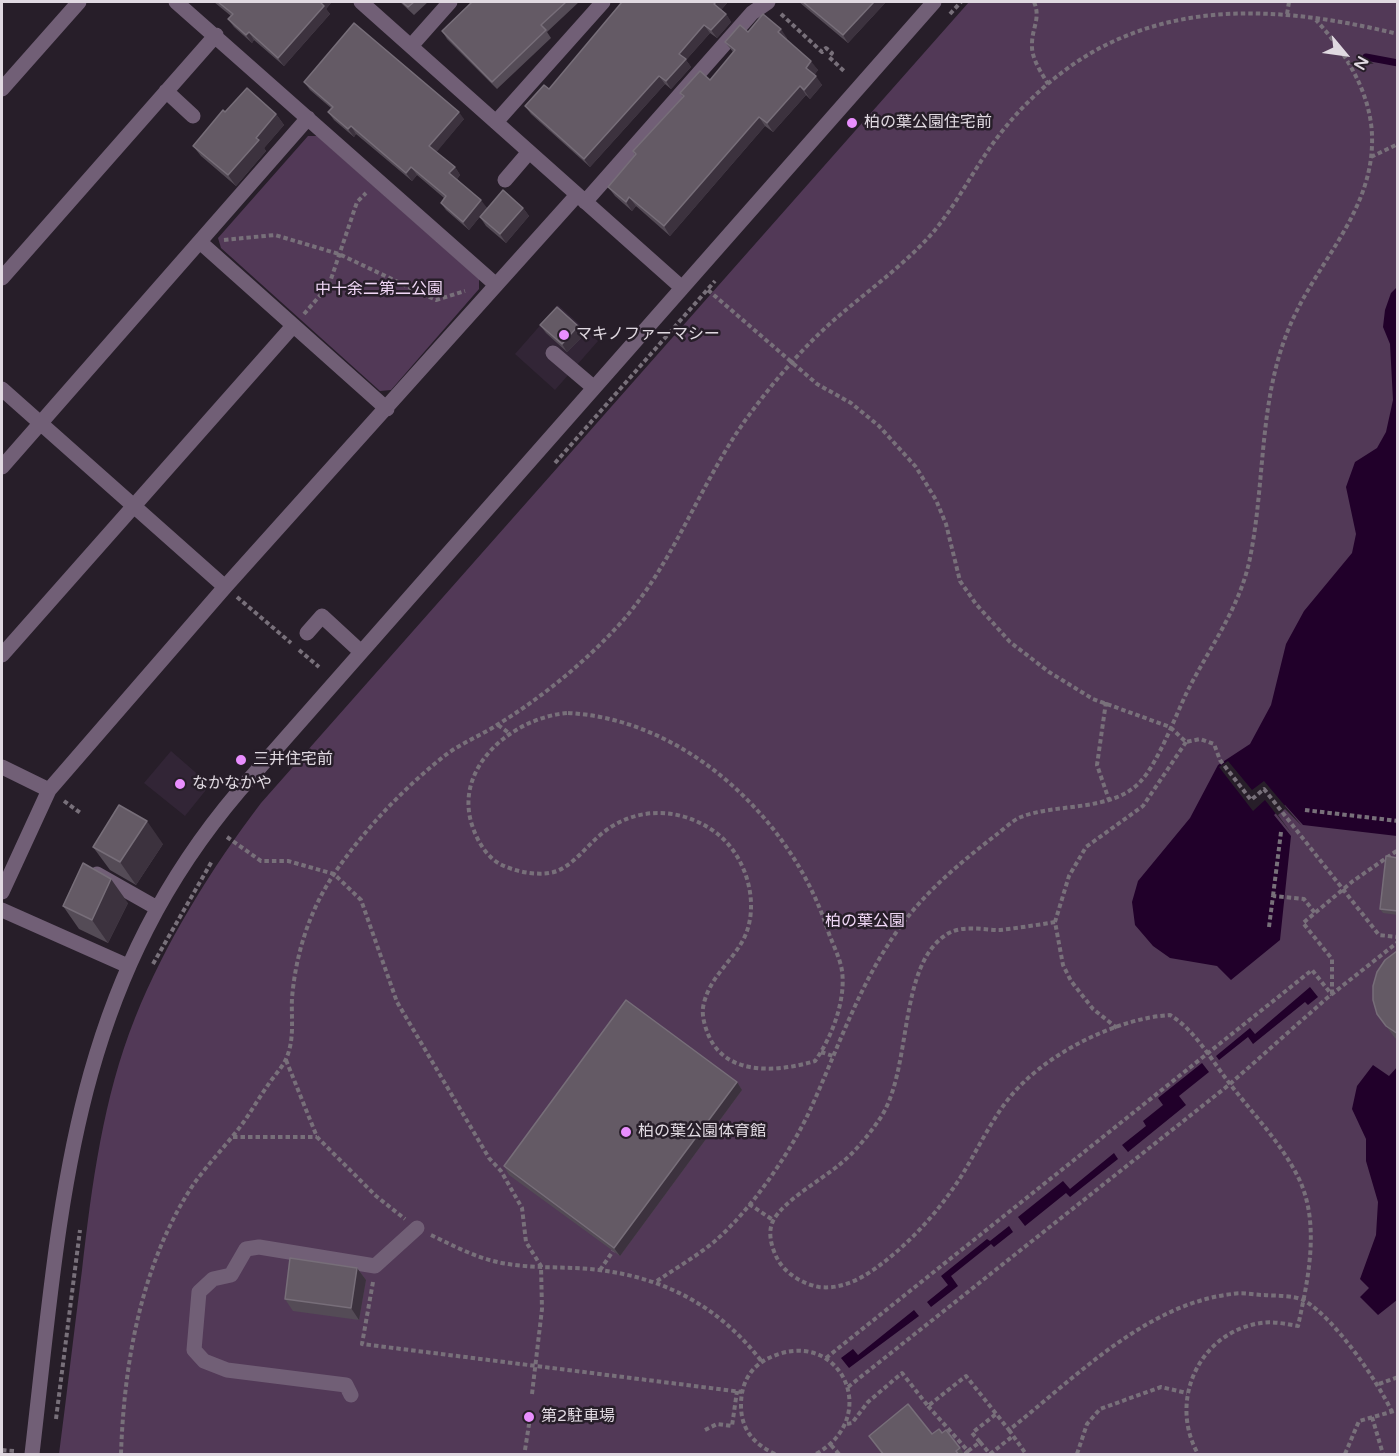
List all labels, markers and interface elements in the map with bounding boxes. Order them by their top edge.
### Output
north arrow [1315,24,1375,84]
text: N [1349,52,1373,73]
place label: 柏の葉公園住宅前 [864,113,992,133]
marker: 柏の葉公園住宅前 [845,116,859,130]
park label: 中十余二第二公園 [315,280,443,300]
place label: マキノファーマシー [576,325,720,345]
marker: マキノファーマシー [557,328,571,342]
place label: 三井住宅前 [253,750,333,770]
marker: 三井住宅前 [234,753,248,767]
place label: なかなかや [192,774,272,794]
marker: なかなかや [173,777,187,791]
park label: 柏の葉公園 [825,912,905,932]
place label: 柏の葉公園体育館 [638,1122,766,1142]
marker: 柏の葉公園体育館 [619,1125,633,1139]
place label: 第2駐車場 [541,1407,615,1427]
marker: 第2駐車場 [522,1410,536,1424]

